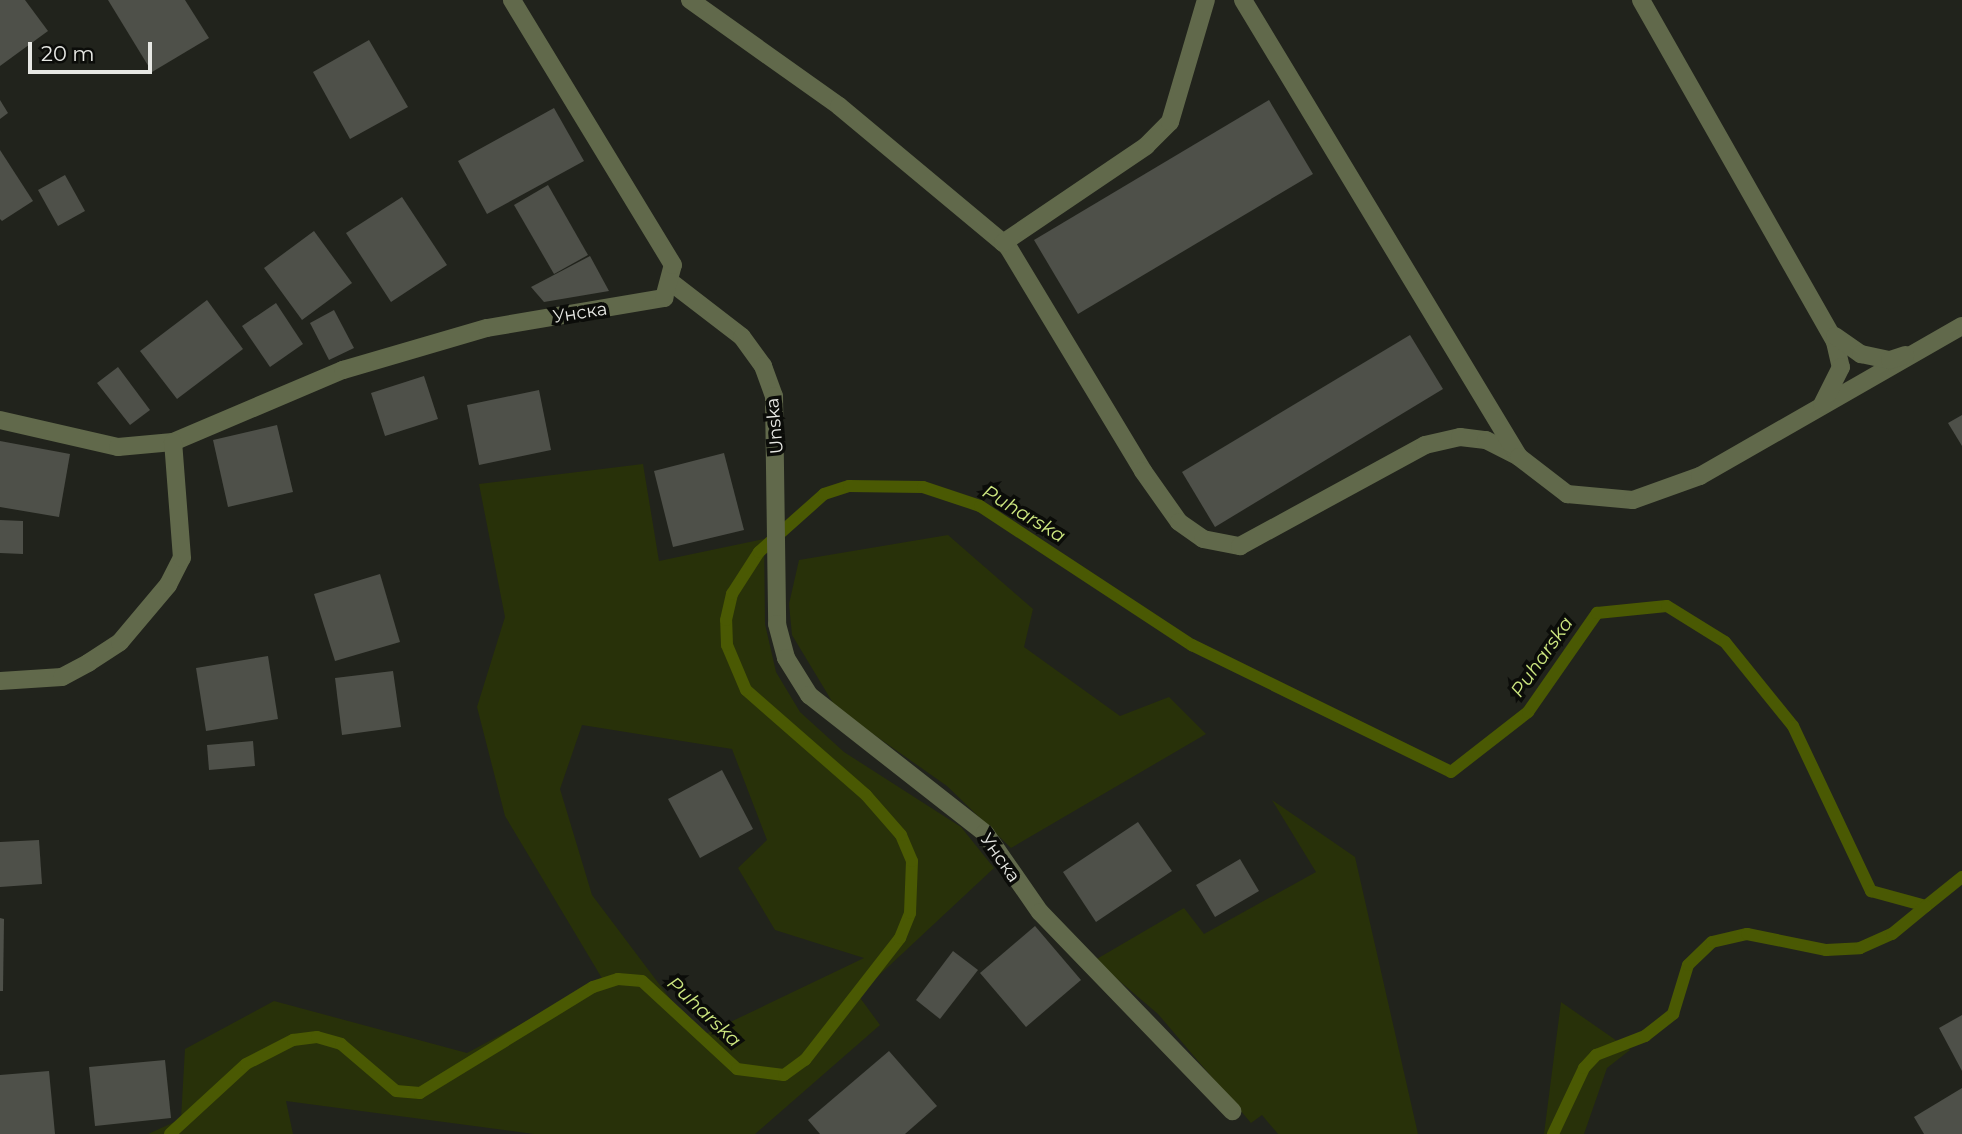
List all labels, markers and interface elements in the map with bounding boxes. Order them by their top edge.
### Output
scale bar [32,28,156,72]
text: 20 m [41,41,95,66]
street label: Унска [551,298,609,328]
street label: Unska [762,397,788,455]
water label: Puharska [978,480,1070,548]
water label: Puharska [1506,612,1578,702]
street label: Унска [975,829,1025,887]
water label: Puharska [662,972,746,1052]

